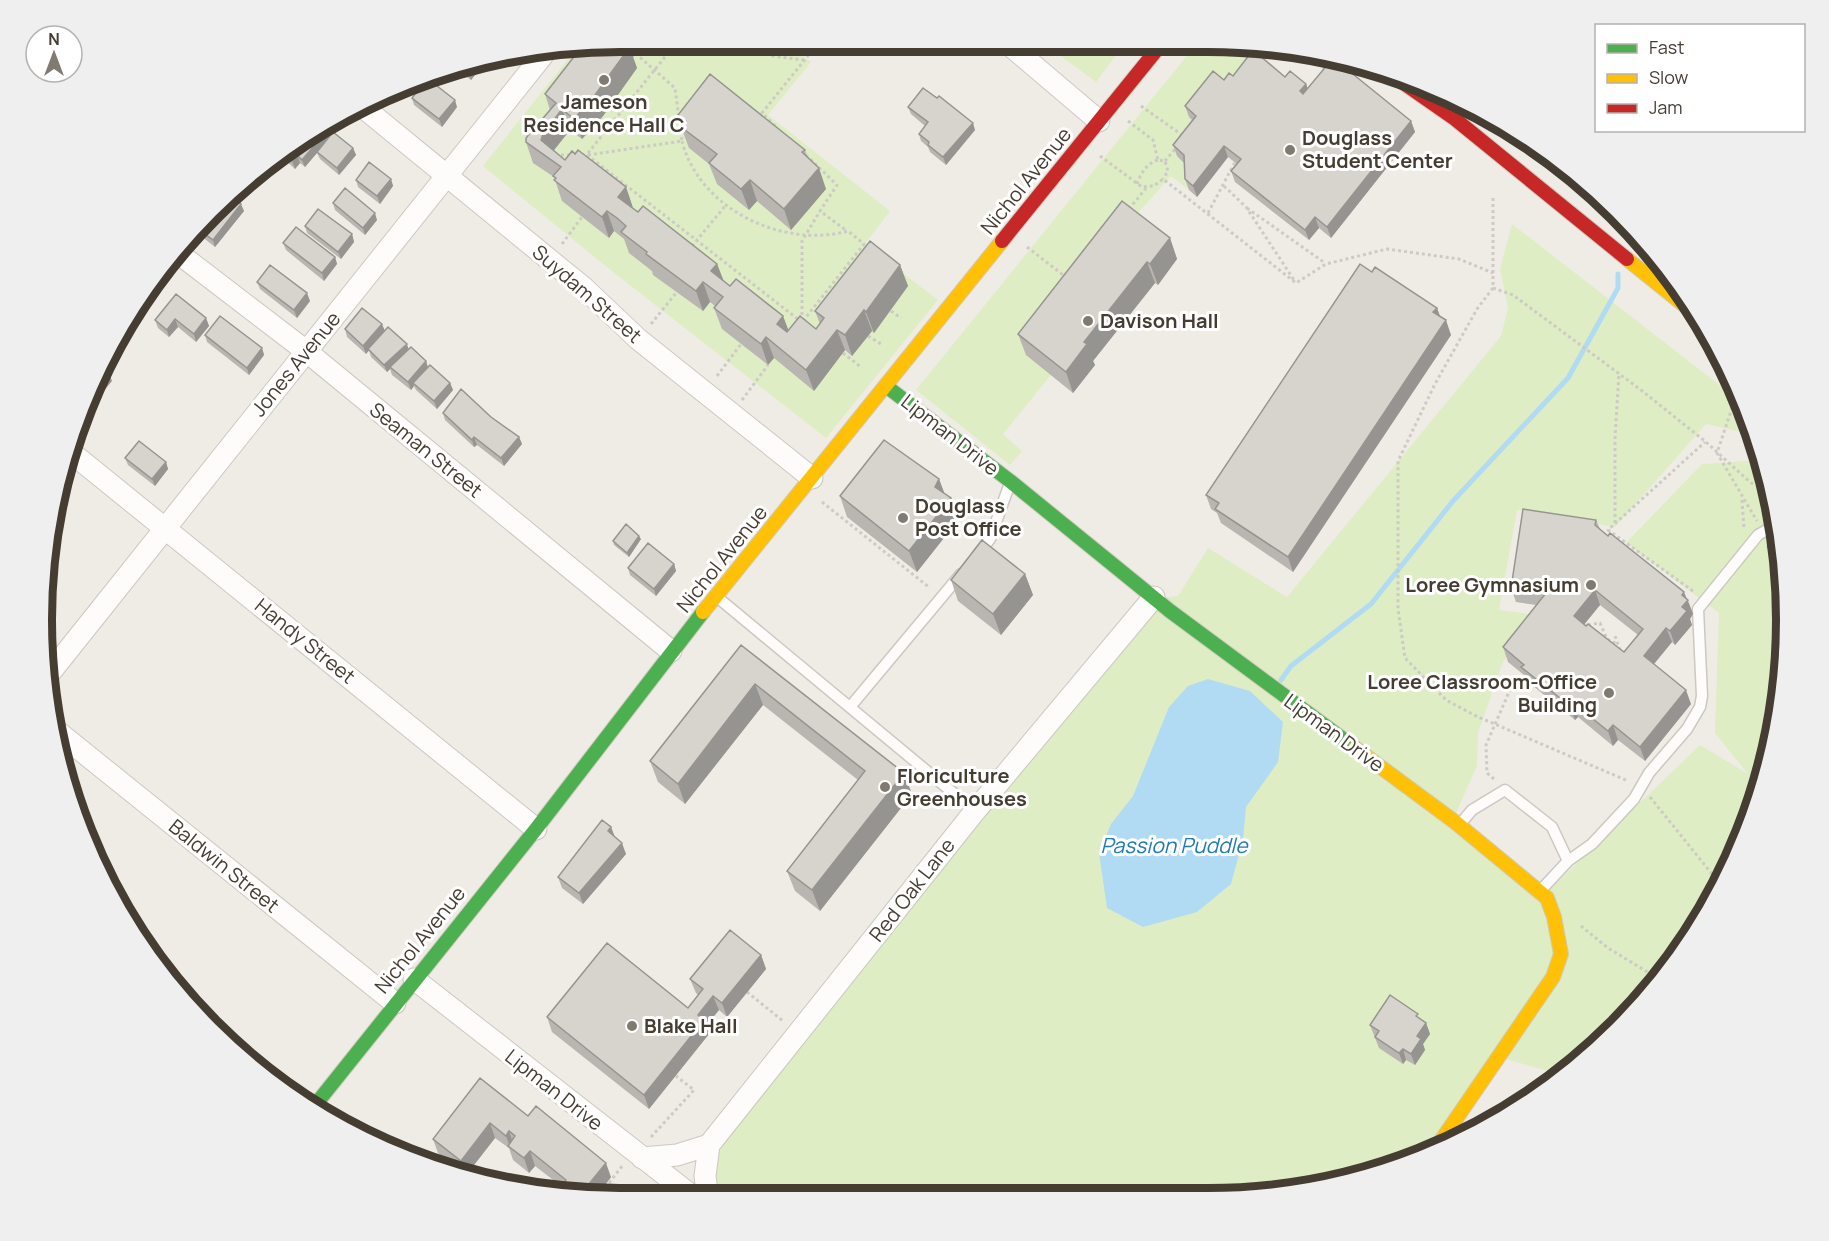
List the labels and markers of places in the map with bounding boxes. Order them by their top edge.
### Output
marker: Jameson Residence Hall C [597,73,611,87]
place label: Jameson Residence Hall C [523,88,685,138]
place label: Douglass Student Center [1302,124,1453,174]
marker: Douglass Student Center [1283,143,1297,157]
place label: Davison Hall [1100,307,1219,334]
marker: Davison Hall [1081,314,1095,328]
place label: Douglass Post Office [915,492,1022,542]
marker: Douglass Post Office [896,511,910,525]
place label: Loree Gymnasium [1405,571,1579,598]
marker: Loree Gymnasium [1584,578,1598,592]
place label: Loree Classroom-Office Building [1367,668,1597,718]
marker: Loree Classroom-Office Building [1602,686,1616,700]
place label: Floriculture Greenhouses [897,762,1027,812]
marker: Floriculture Greenhouses [878,780,892,794]
place label: Blake Hall [644,1012,738,1039]
marker: Blake Hall [625,1019,639,1033]

